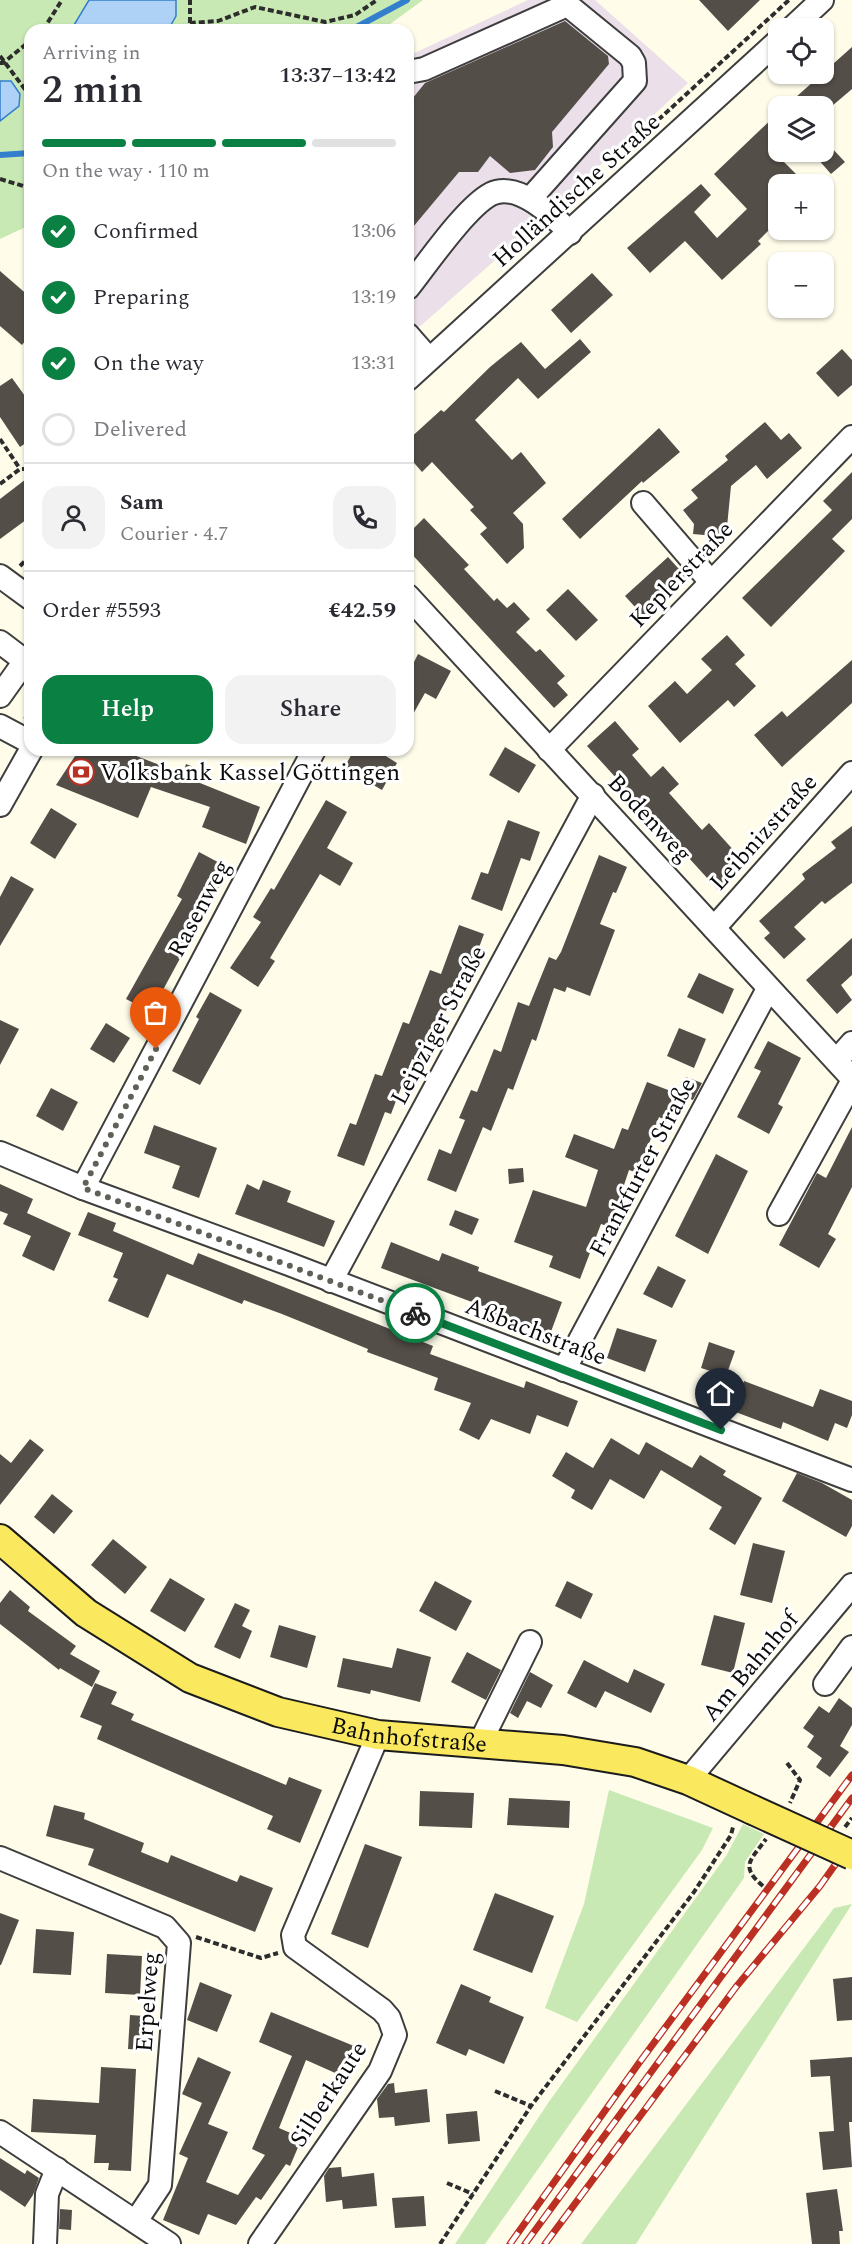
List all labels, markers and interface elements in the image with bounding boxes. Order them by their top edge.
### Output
map controls [768,18,834,318]
button: locate [768,18,834,84]
text: Arriving in [42,38,140,68]
text: 13:37–13:42 [279,59,396,92]
text: 2 min [42,61,143,120]
button: layers [768,96,834,162]
street label: Holländische Straße [484,105,669,276]
text: On the way · 110 m [42,156,210,186]
button: + [768,174,834,240]
icon: check [42,215,75,248]
text: Confirmed [93,215,199,248]
text: 13:06 [351,216,396,246]
button: − [768,252,834,318]
icon: check [42,281,75,314]
text: Preparing [93,281,190,314]
text: 13:19 [351,282,396,312]
icon: check [42,347,75,380]
text: On the way [93,347,204,380]
text: 13:31 [351,348,396,378]
text: Delivered [93,413,187,446]
button: person [42,486,105,549]
text: Sam [120,486,164,519]
button: phone [333,486,396,549]
street label: Keplerstraße [621,513,742,636]
text: Courier · 4.7 [120,519,228,549]
text: Order #5593 [42,594,161,627]
text: €42.59 [328,594,396,627]
button: Help [42,675,213,744]
button: Share [225,675,396,744]
place label: Volksbank Kassel Göttingen [100,755,400,791]
bank icon: Volksbank Kassel Göttingen [66,757,96,787]
street label: Bodenweg [598,766,700,871]
street label: Leibnizstraße [701,766,826,899]
street label: Rasenweg [159,853,241,964]
street label: Leipziger Straße [382,939,496,1112]
pin [130,987,181,1049]
icon: bag [139,996,172,1029]
street label: Frankfurter Straße [580,1071,705,1264]
courier [385,1283,445,1343]
street label: Aßbachstraße [460,1288,612,1375]
icon: bike [399,1297,432,1330]
pin [695,1368,746,1430]
icon: home [704,1377,737,1410]
street label: Am Bahnhof [694,1602,809,1730]
street label: Bahnhofstraße [327,1708,488,1763]
street label: Erpelweg [127,1951,169,2053]
street label: Silberkaute [281,2034,377,2155]

